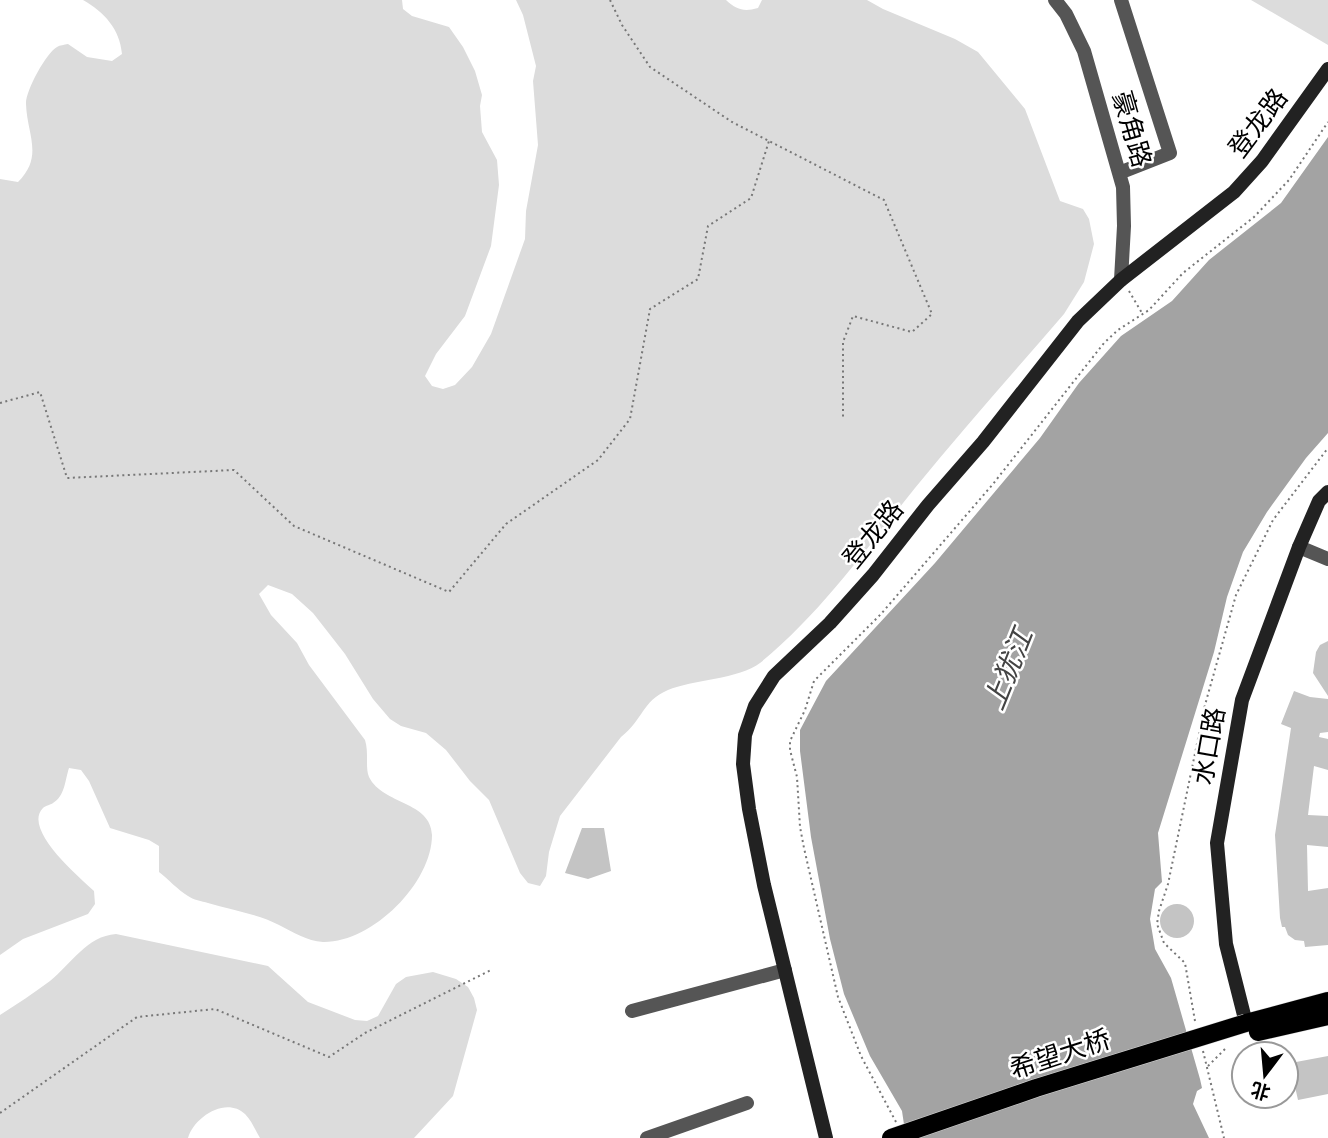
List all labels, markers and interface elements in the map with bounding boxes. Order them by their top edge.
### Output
street label: 登龙路 [1221,82,1295,164]
street label: 豪角路 [1105,87,1159,171]
street label: 登龙路 [835,493,911,575]
water label: 上犹江 [976,621,1042,715]
street label: 水口路 [1185,705,1233,787]
street label: 希望大桥 [1005,1022,1115,1086]
north arrow [1230,1040,1300,1110]
text: 北 [1248,1076,1273,1105]

